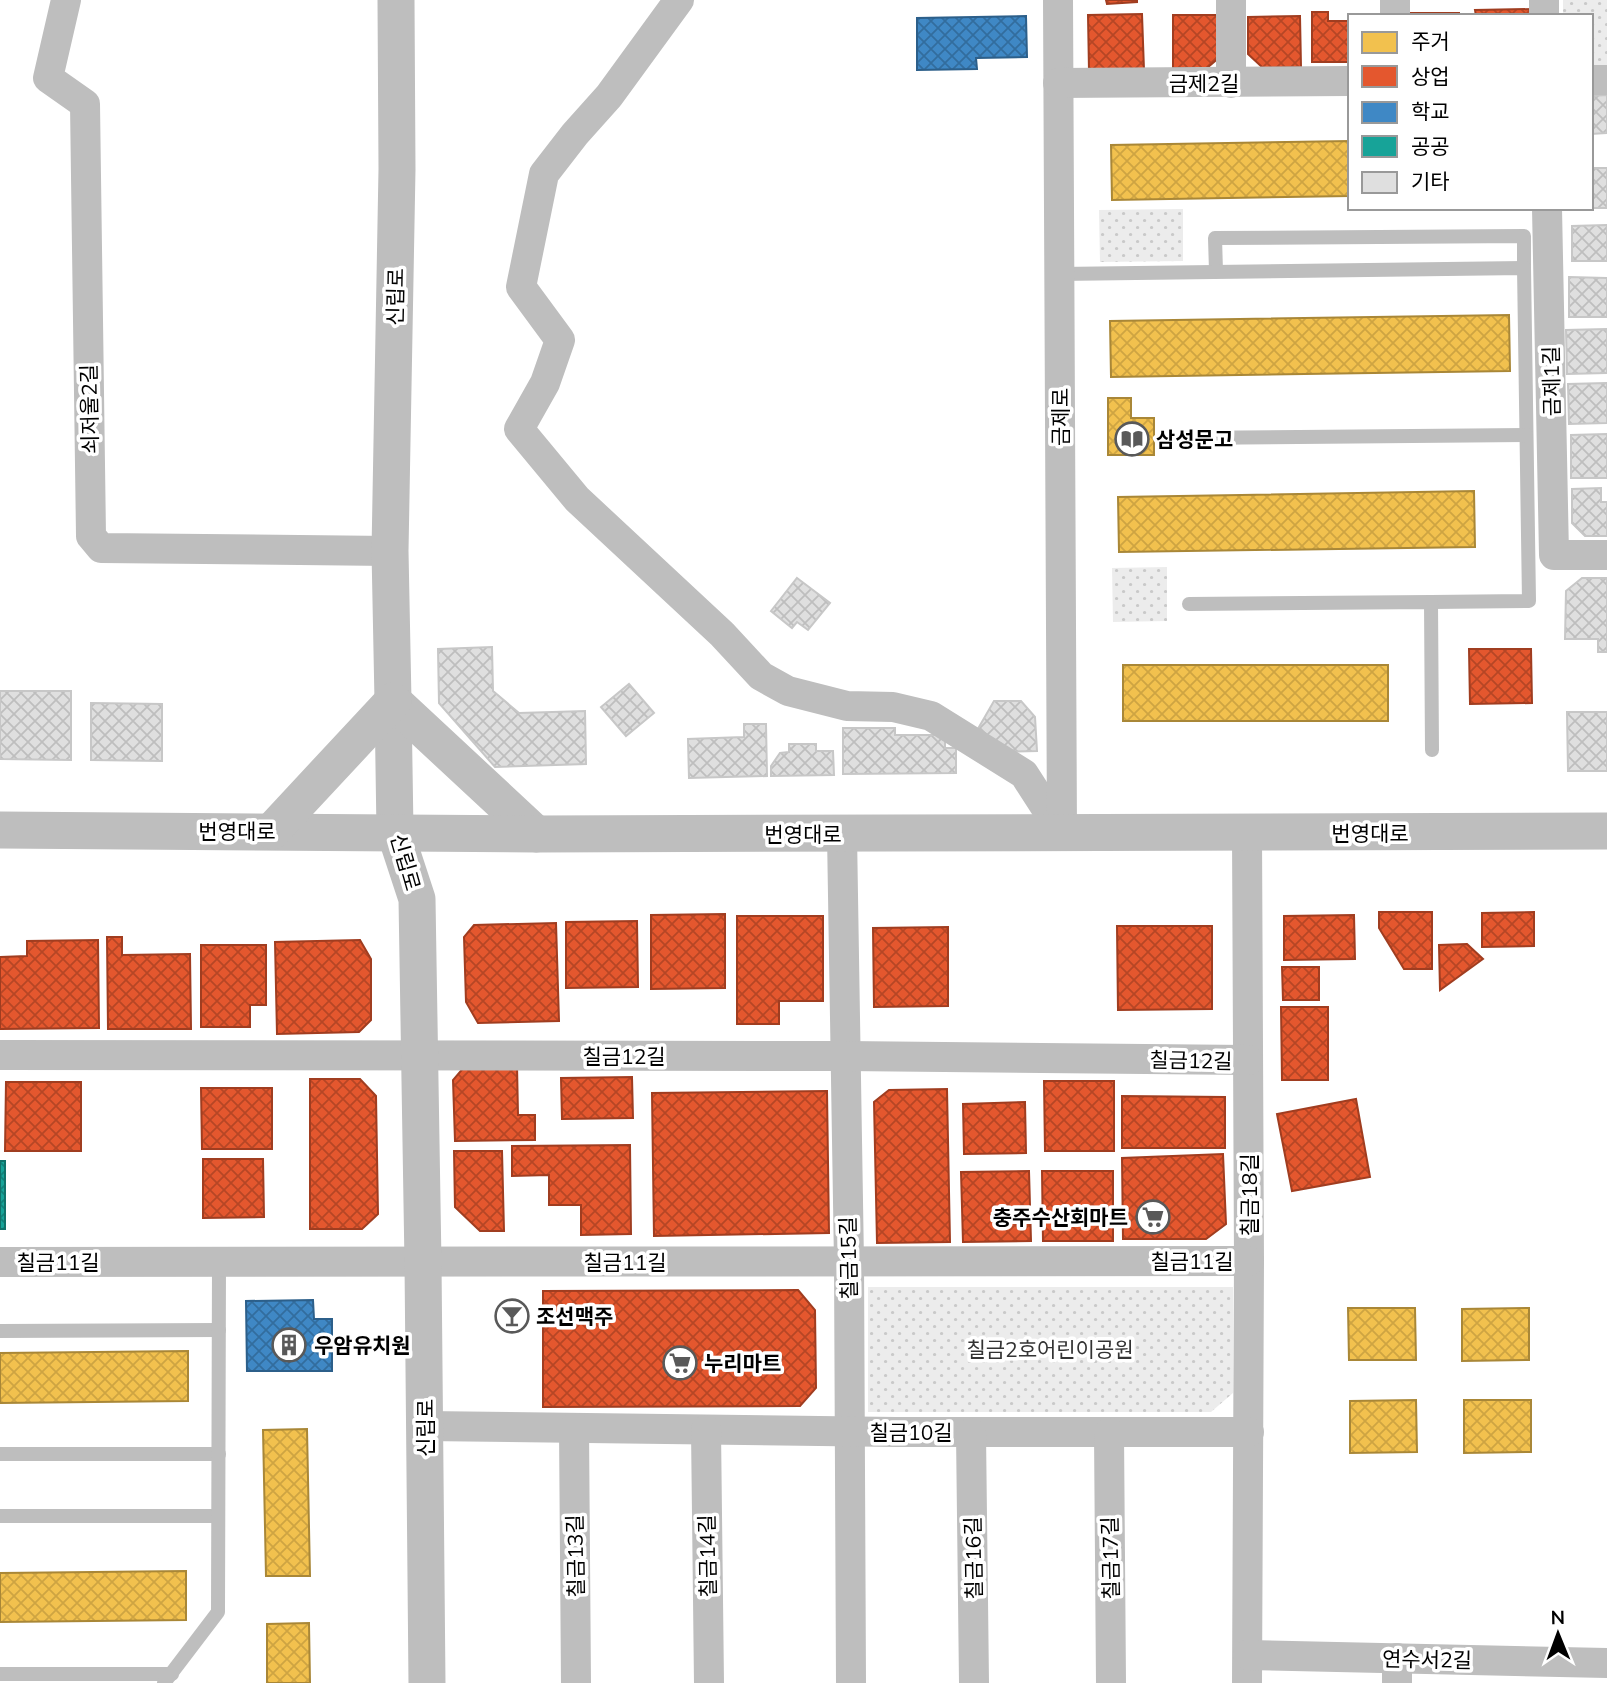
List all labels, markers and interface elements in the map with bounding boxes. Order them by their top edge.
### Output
legend [1348,14,1593,210]
text: 주거 [1411,28,1450,54]
text: 상업 [1411,63,1450,89]
street label: 금제2길 [1169,70,1239,96]
text: 학교 [1411,98,1450,124]
text: 공공 [1411,133,1450,159]
text: 기타 [1411,168,1450,194]
street label: 신립로 [381,268,409,326]
street label: 금제1길 [1537,345,1565,417]
street label: 쇠저울2길 [75,364,103,454]
street label: 금제로 [1047,388,1073,446]
library icon: 삼성문고 [1113,420,1151,458]
place label: 삼성문고 [1156,426,1233,452]
street label: 번영대로 [198,818,276,844]
street label: 번영대로 [1331,820,1409,846]
street label: 번영대로 [764,821,842,847]
street label: 신립로 [386,831,426,893]
street label: 칠금12길 [582,1043,666,1069]
street label: 칠금12길 [1149,1046,1233,1074]
street label: 칠금18길 [1236,1153,1262,1237]
supermarket icon: 충주수산회마트 [1134,1198,1172,1236]
place label: 충주수산회마트 [993,1204,1128,1230]
street label: 칠금15길 [834,1216,862,1300]
street label: 칠금11길 [1150,1248,1234,1274]
street label: 칠금11길 [16,1249,100,1275]
street label: 칠금11길 [583,1249,667,1275]
bar icon: 조선맥주 [493,1297,531,1335]
place label: 조선맥주 [536,1303,613,1329]
building icon: 우암유치원 [270,1326,308,1364]
place label: 우암유치원 [314,1332,411,1358]
park label: 칠금2호어린이공원 [966,1336,1134,1362]
supermarket icon: 누리마트 [661,1344,699,1382]
place label: 누리마트 [704,1350,781,1376]
street label: 신립로 [412,1399,438,1457]
street label: 칠금10길 [869,1419,953,1445]
street label: 칠금13길 [561,1514,589,1598]
street label: 칠금14길 [693,1514,721,1598]
street label: 칠금16길 [959,1516,987,1600]
street label: 칠금17길 [1096,1516,1124,1600]
north arrow [1523,1599,1593,1669]
text: N [1550,1605,1565,1629]
street label: 연수서2길 [1382,1645,1472,1673]

